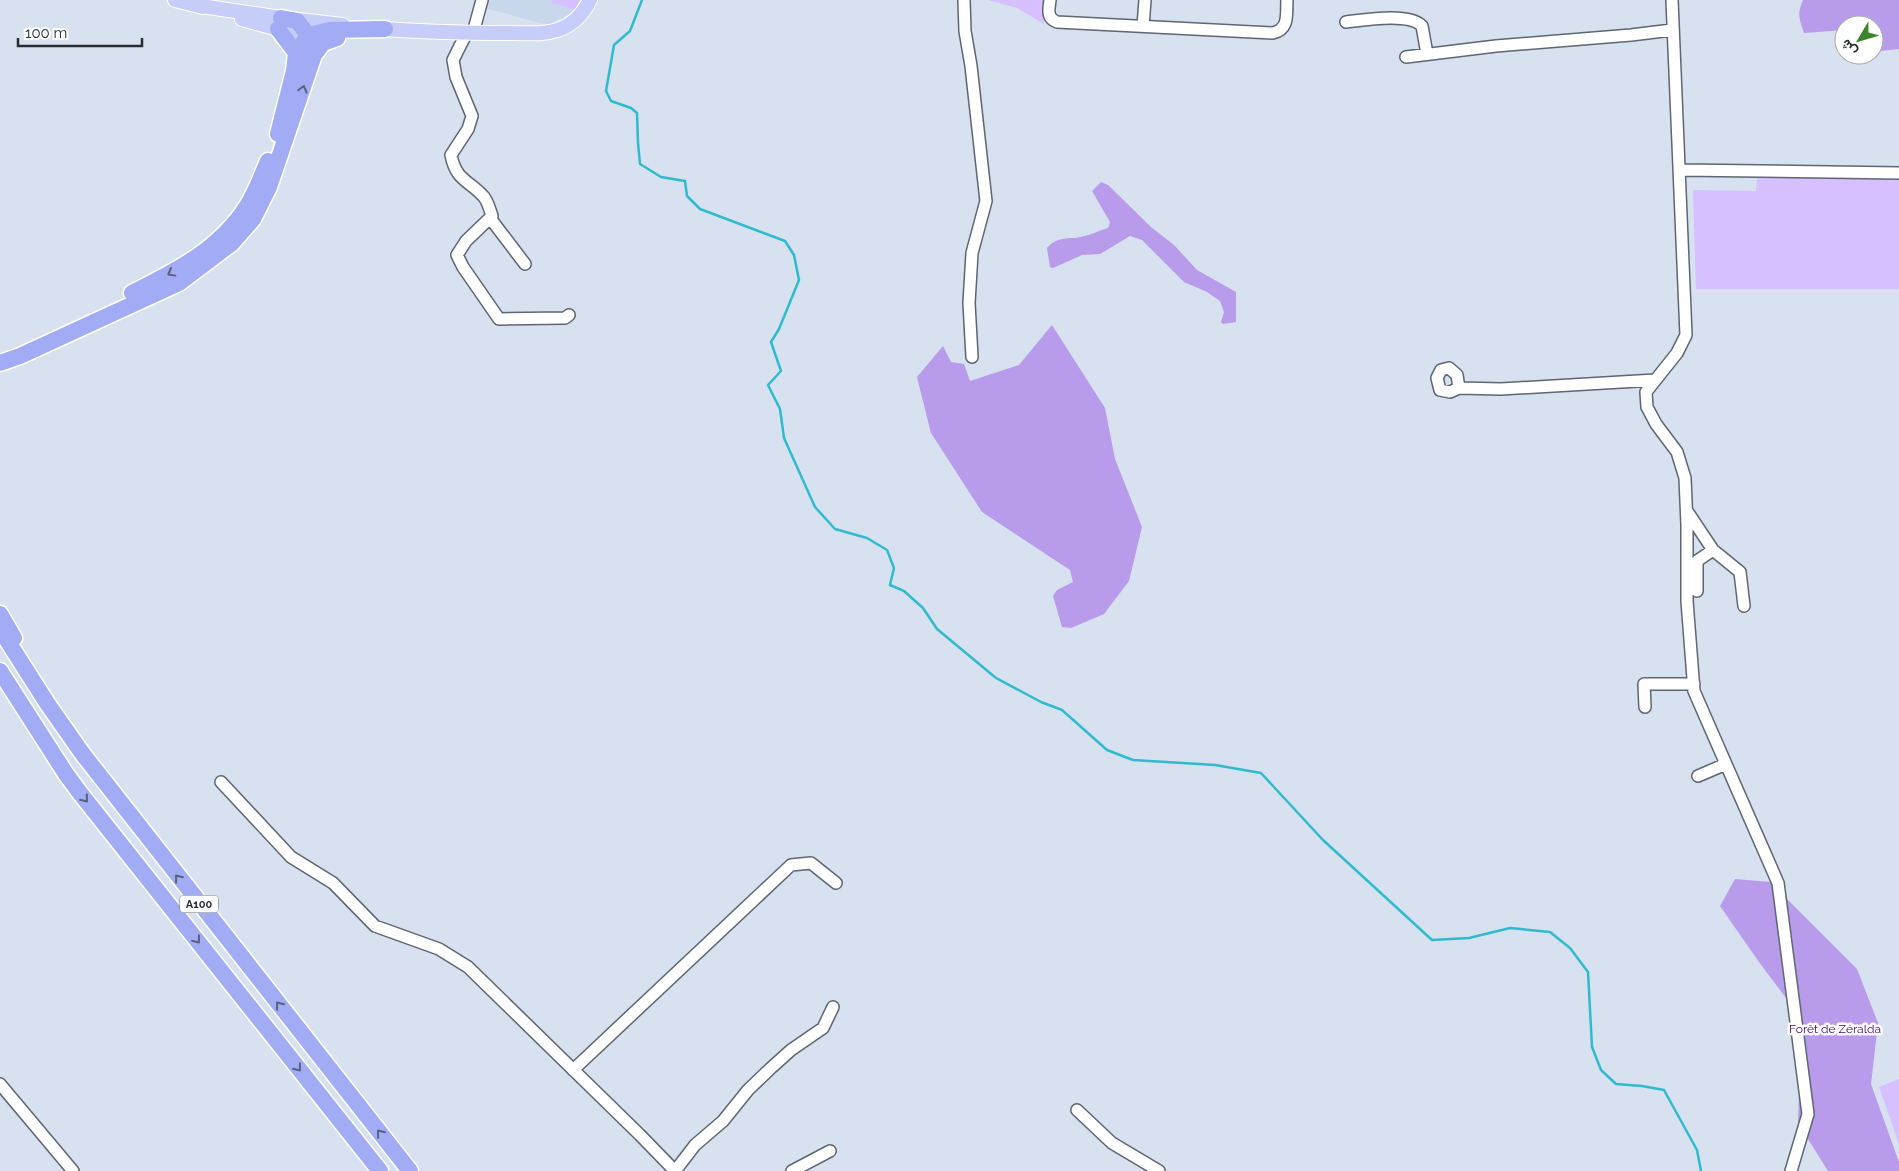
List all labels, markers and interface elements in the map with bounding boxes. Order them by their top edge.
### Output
scale bar [18,15,141,47]
north arrow [1834,15,1884,65]
text: 100 m [25,24,67,42]
text: ش [1837,36,1861,60]
one-way arrow [297,86,307,94]
one-way arrow [168,267,177,277]
one-way arrow [79,793,87,802]
one-way arrow [175,874,184,883]
road number: A100 [180,896,218,912]
one-way arrow [191,935,200,944]
one-way arrow [275,1002,284,1011]
park label: Forêt de Zéralda [1789,1022,1881,1036]
one-way arrow [292,1062,300,1071]
one-way arrow [377,1130,385,1139]

